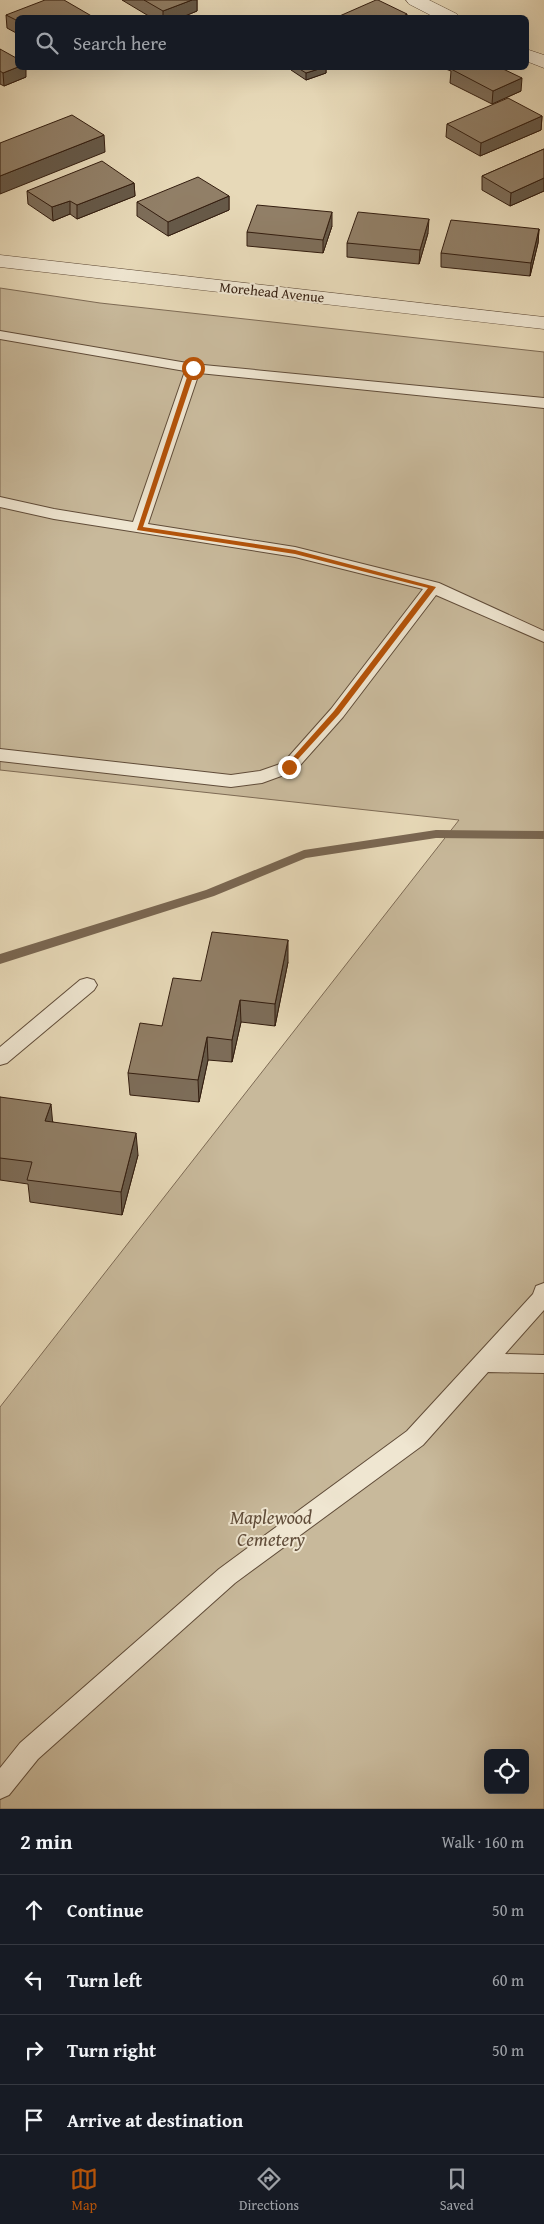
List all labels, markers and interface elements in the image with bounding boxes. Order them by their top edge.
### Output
search box [15,15,529,70]
icon: search [33,29,61,57]
text: Search here [73,29,167,57]
street label: Morehead Avenue [219,277,326,307]
route start [182,357,205,380]
route end [278,756,301,779]
park label: Maplewood Cemetery [230,1503,312,1553]
map controls [484,1749,529,1794]
button: locate [484,1749,529,1794]
text: 2 min [20,1826,72,1857]
text: Walk · 160 m [441,1830,524,1854]
icon: ahead [20,1896,48,1924]
text: Continue [67,1896,144,1924]
text: 50 m [492,1898,524,1922]
icon: left [20,1966,48,1994]
text: Turn left [67,1966,142,1994]
text: 60 m [492,1968,524,1992]
icon: right [20,2036,48,2064]
text: Turn right [67,2036,156,2064]
text: 50 m [492,2038,524,2062]
icon: arrive [20,2106,48,2134]
text: Arrive at destination [67,2106,243,2134]
tab: Map [70,2165,98,2215]
tab: Directions [239,2165,299,2215]
tab: Saved [440,2165,474,2215]

